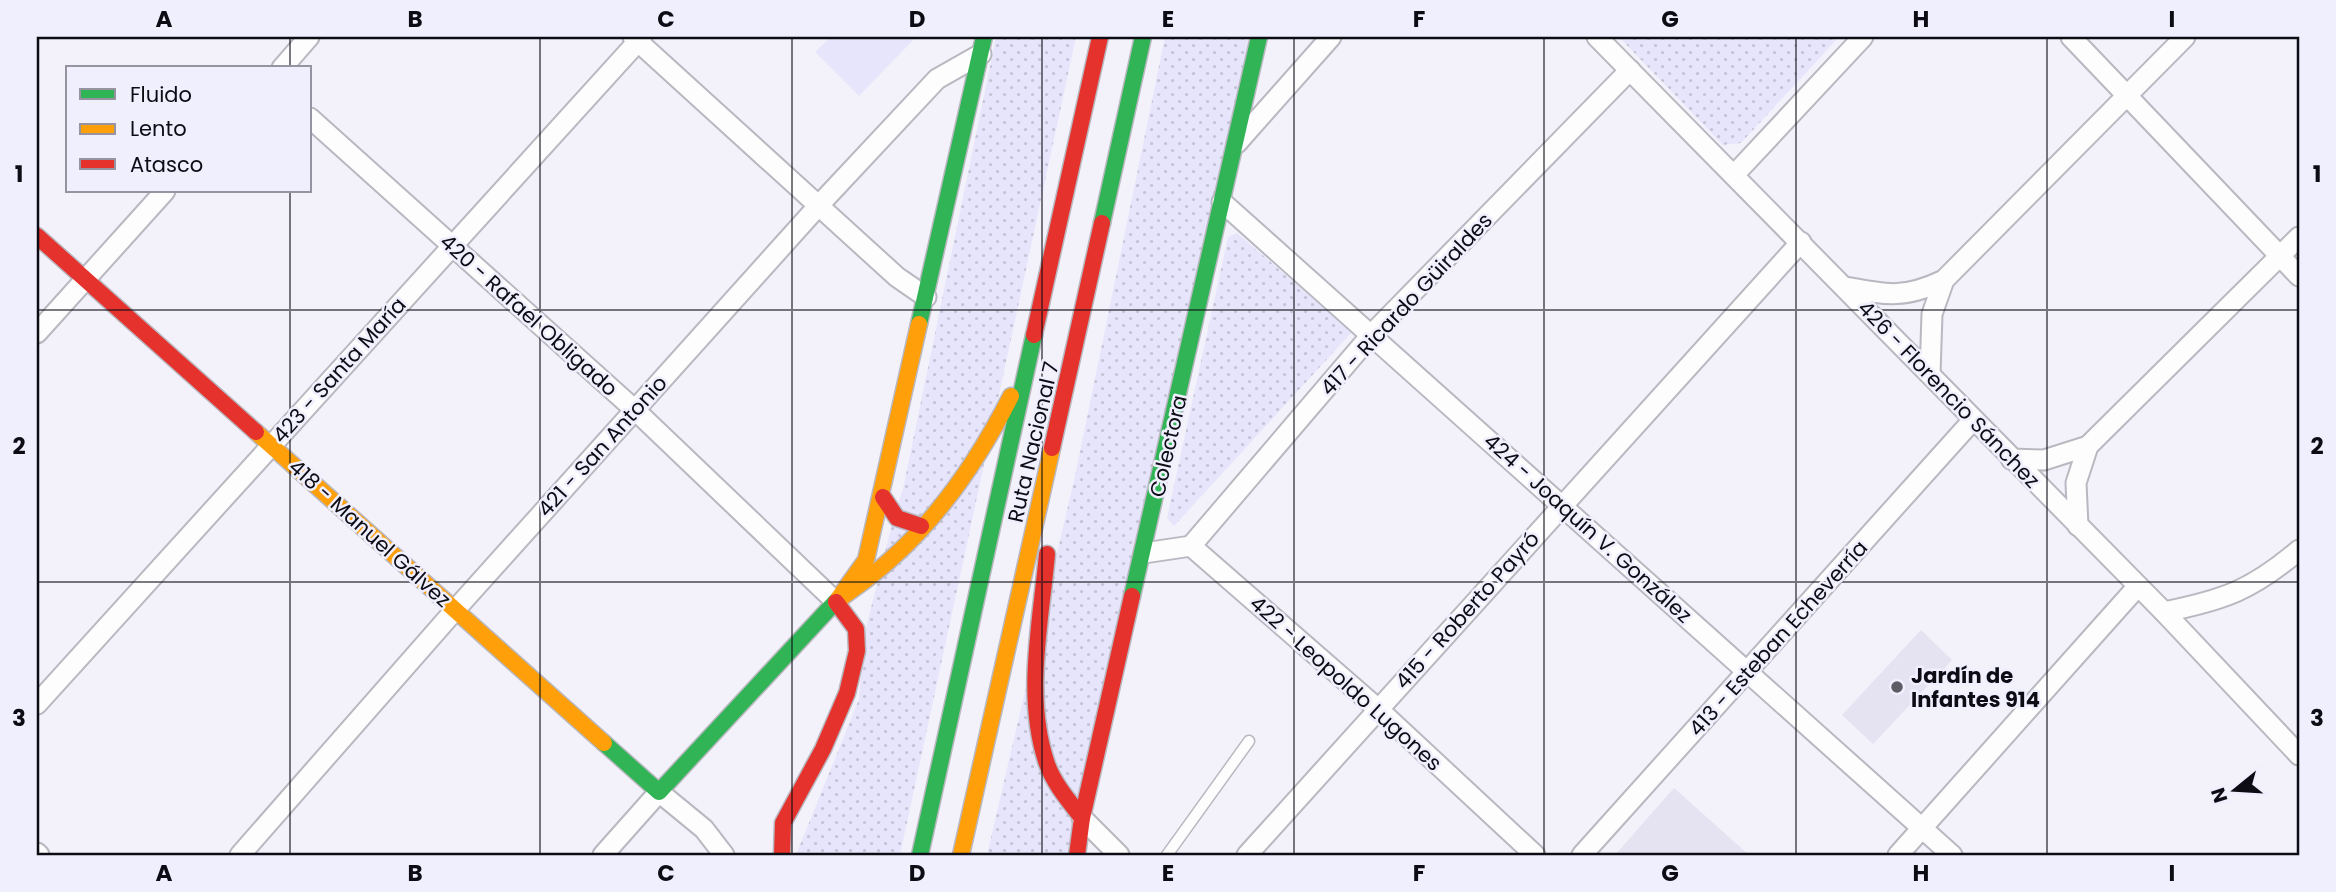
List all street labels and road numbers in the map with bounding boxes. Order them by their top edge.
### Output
street label: 417 - Ricardo Güiraldes [1313,206,1499,402]
street label: 420 - Rafael Obligado [434,227,624,403]
street label: 423 - Santa María [266,291,412,449]
street label: 426 - Florencio Sánchez [1852,294,2046,494]
street label: Ruta Nacional 7 [1000,359,1066,525]
street label: 421 - San Antonio [531,369,673,523]
street label: Colectora [1142,392,1194,500]
street label: 424 - Joaquín V. González [1478,427,1698,629]
street label: 418 - Manuel Gálvez [283,452,457,614]
street label: 415 - Roberto Payró [1388,525,1546,695]
street label: 413 - Esteban Echeverría [1682,534,1874,742]
street label: 422 - Leopoldo Lugones [1244,589,1448,777]

